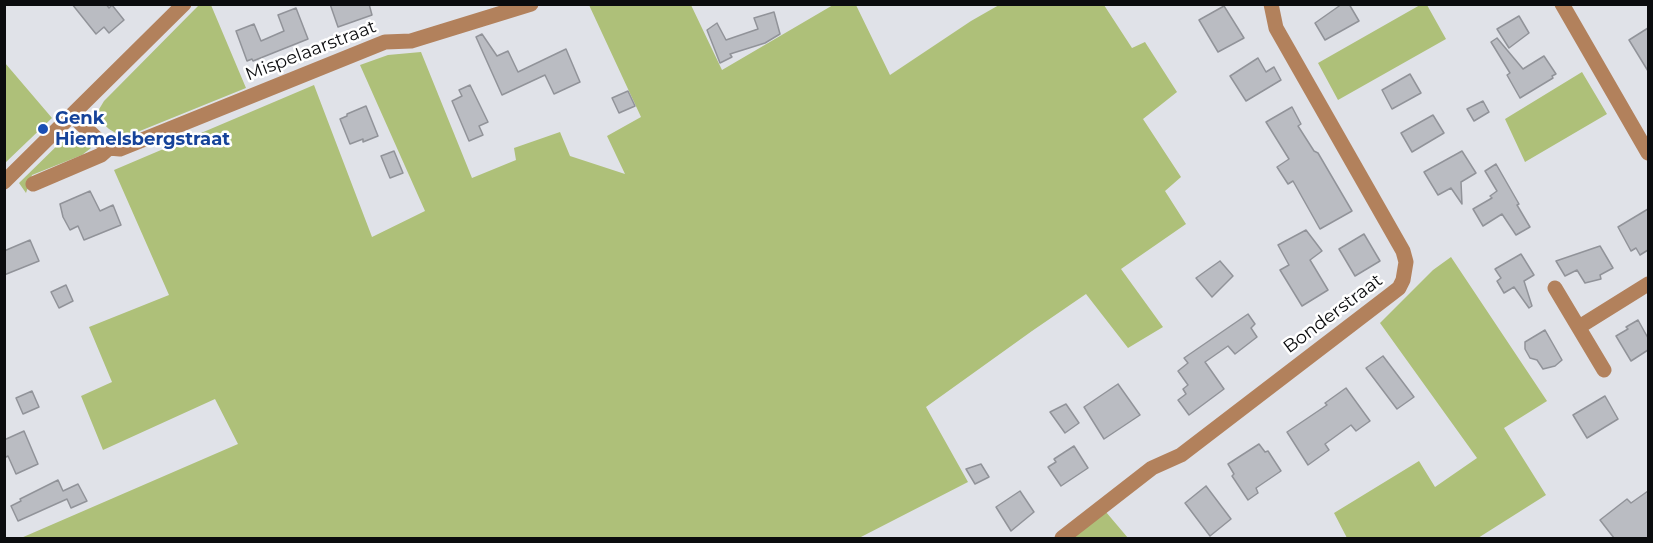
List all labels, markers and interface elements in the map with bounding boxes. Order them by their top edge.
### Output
street label: Mispelaarstraat [243,16,379,86]
place label: Genk Hiemelsbergstraat [55,108,230,150]
marker: Genk Hiemelsbergstraat [36,122,50,136]
street label: Bonderstraat [1279,270,1387,358]

